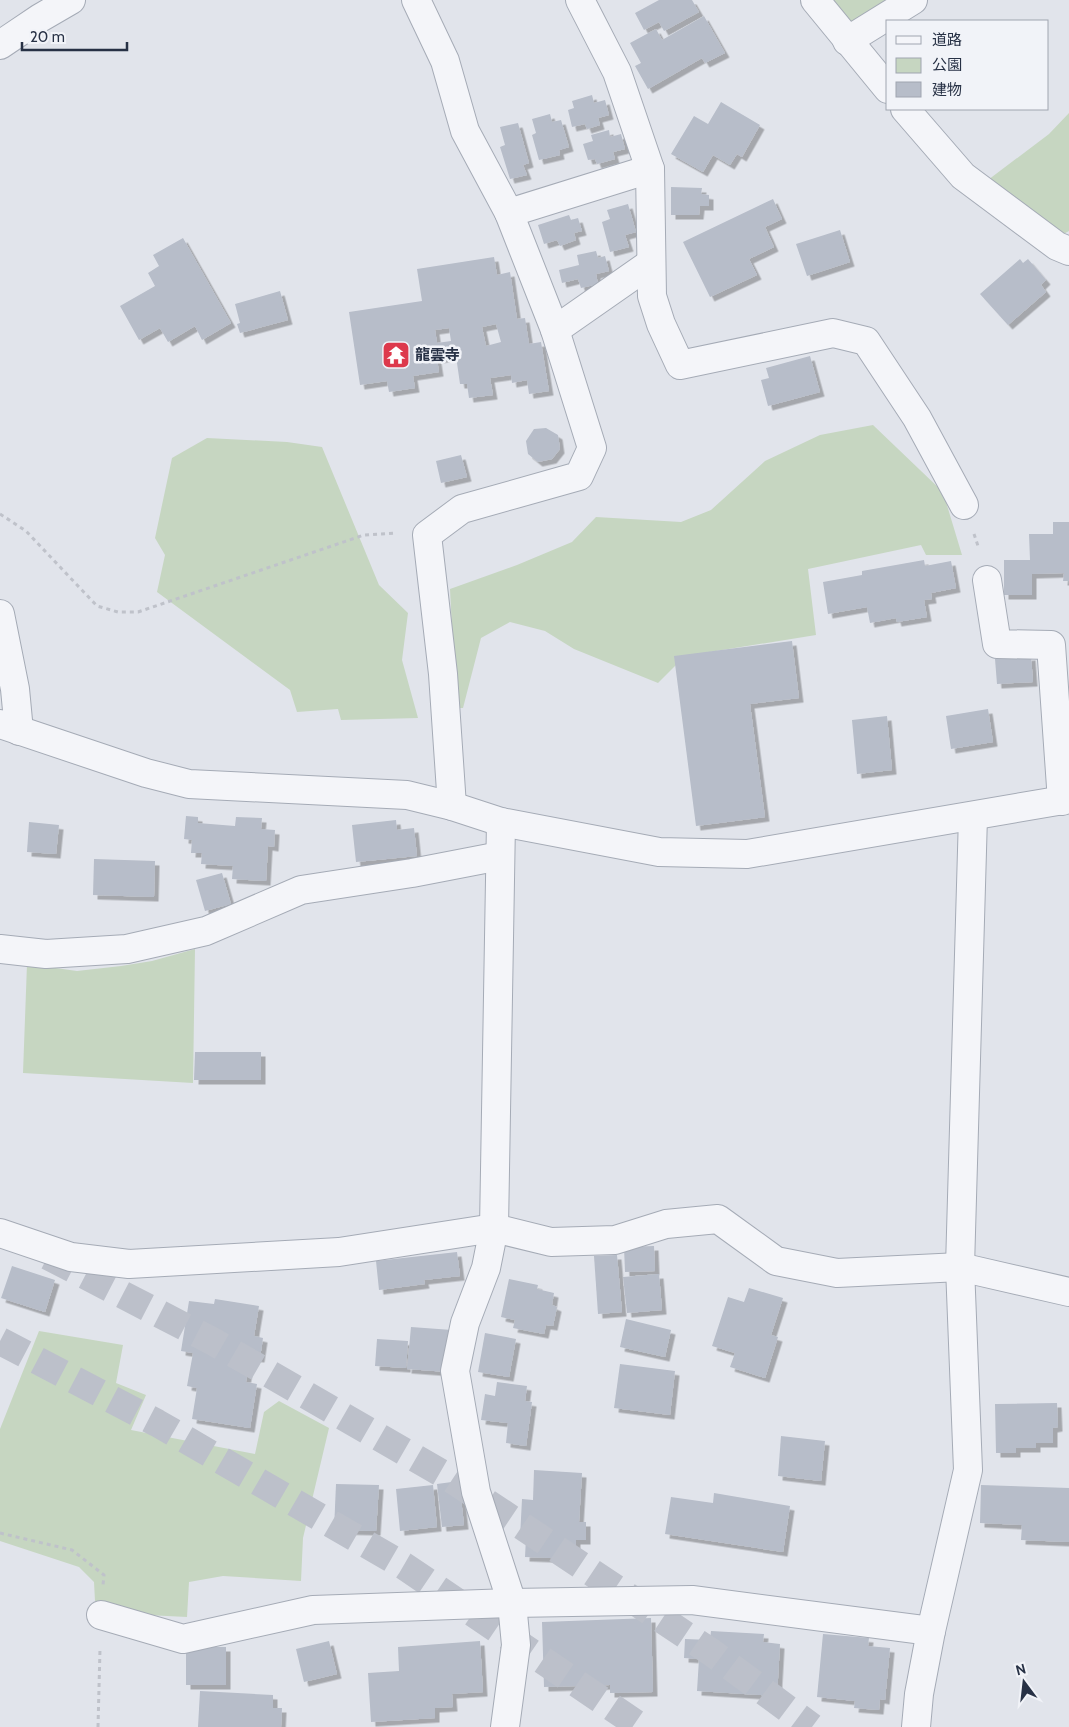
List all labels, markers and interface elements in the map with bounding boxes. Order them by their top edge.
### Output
scale bar [22,20,128,52]
legend [886,20,1049,110]
text: 20 m [30,28,65,46]
text: 道路 [932,31,962,49]
text: 公園 [932,56,962,74]
text: 建物 [932,81,962,99]
temple icon: 龍雲寺 [381,340,411,370]
place label: 龍雲寺 [415,346,460,364]
north arrow [999,1657,1049,1707]
text: N [1014,1659,1028,1679]

